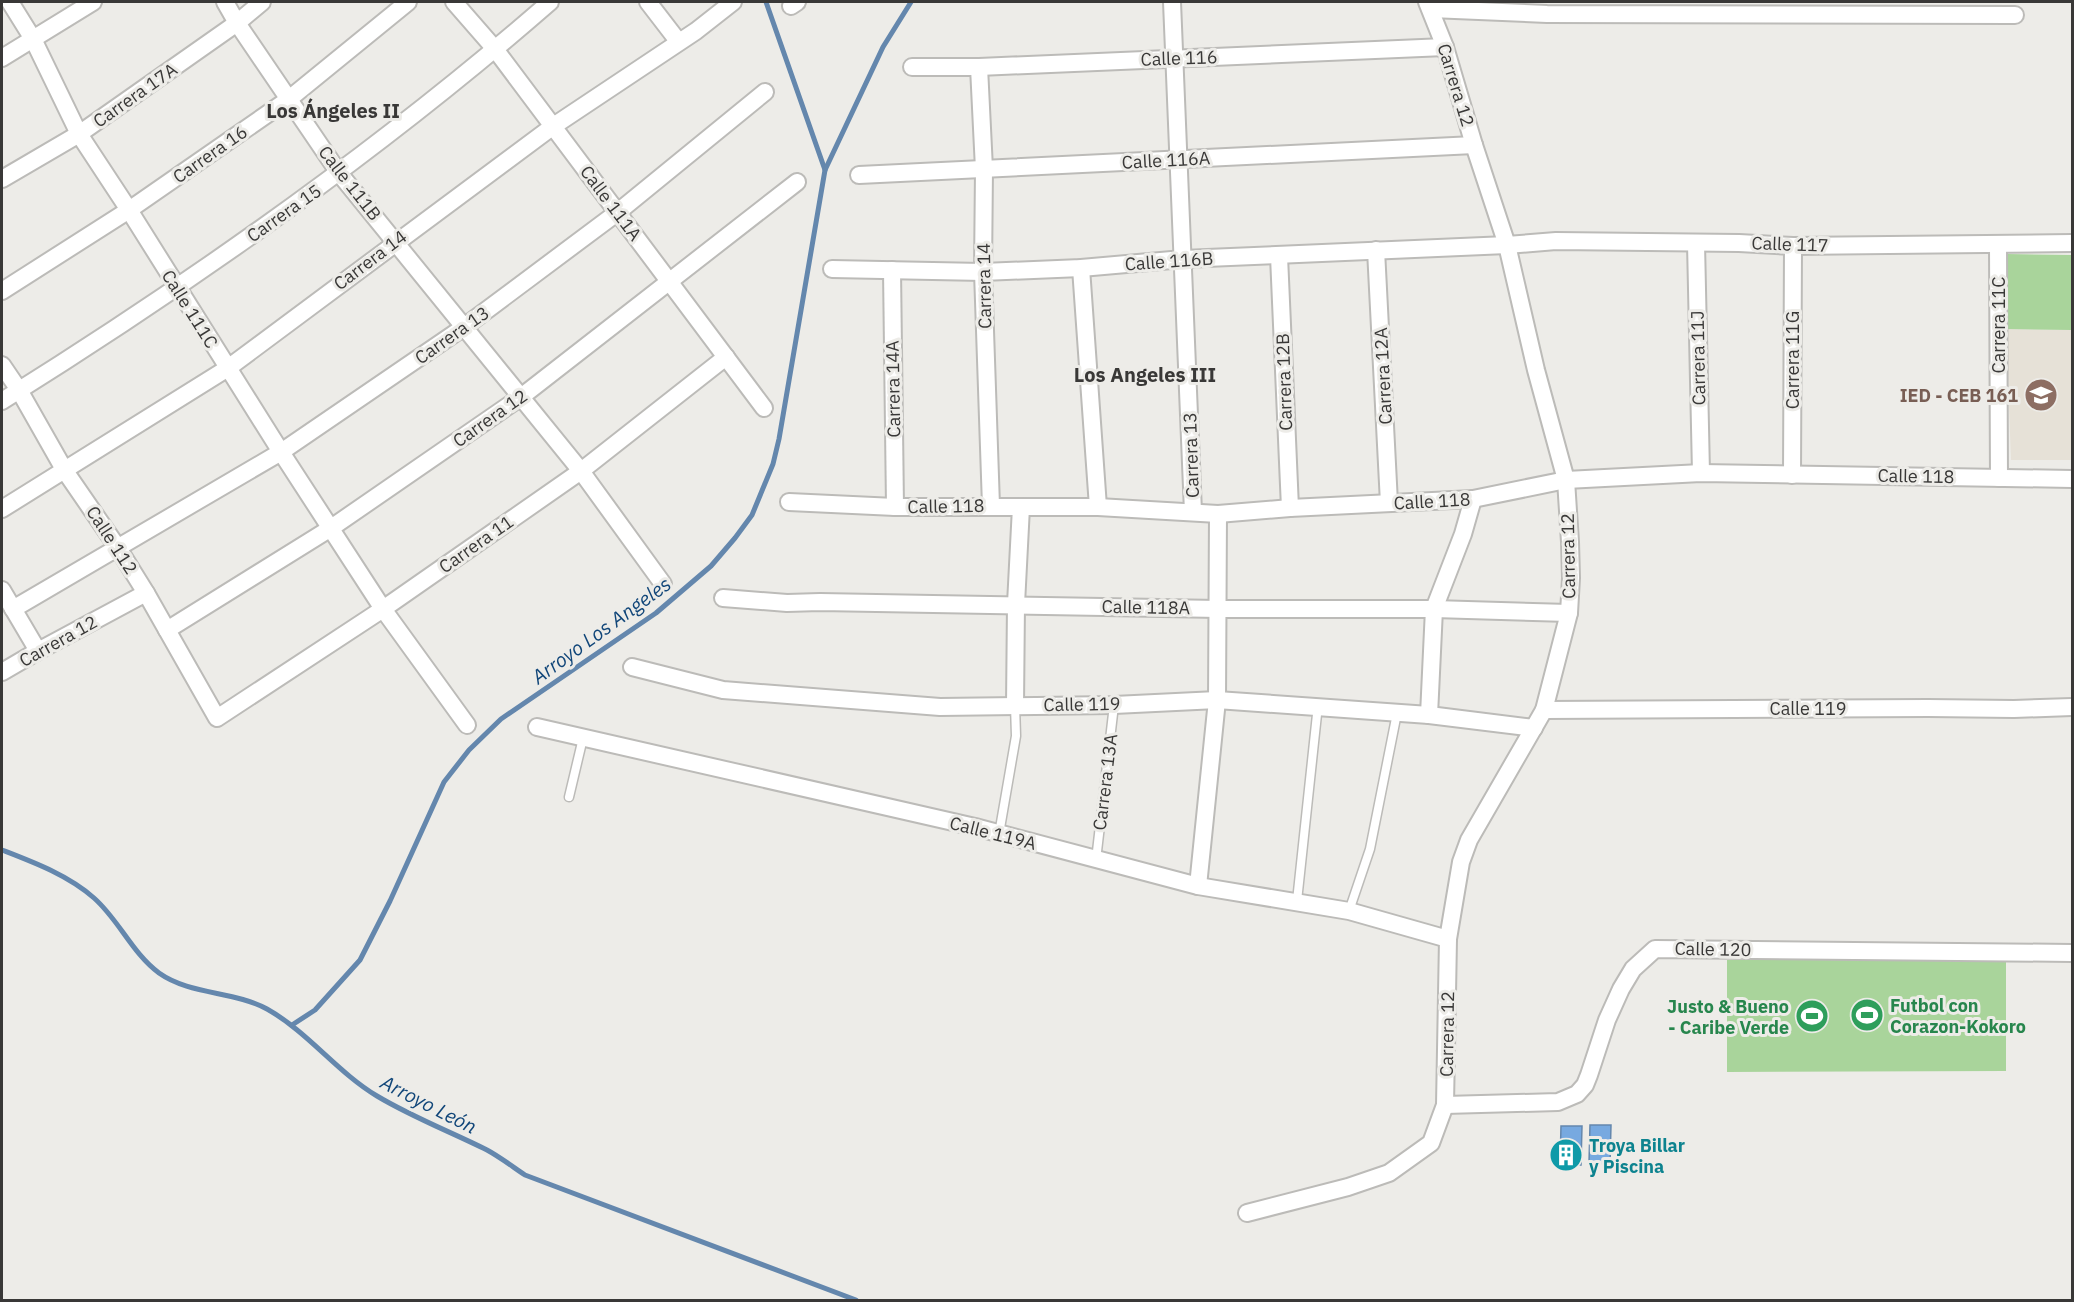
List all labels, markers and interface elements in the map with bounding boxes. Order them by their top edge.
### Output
street label: Carrera 12 [1432,41,1480,129]
street label: Calle 116 [1140,45,1218,71]
street label: Carrera 17A [89,57,182,132]
district label: Los Ángeles II [266,97,400,124]
street label: Carrera 16 [168,120,252,188]
street label: Calle 111B [314,141,386,225]
street label: Calle 116A [1121,146,1211,174]
street label: Calle 111A [575,161,647,246]
street label: Carrera 15 [242,179,326,247]
street label: Carrera 14 [329,225,411,295]
street label: Calle 117 [1751,231,1829,257]
street label: Carrera 14 [972,243,996,329]
street label: Calle 116B [1124,246,1214,276]
street label: Calle 111C [157,266,223,352]
street label: Carrera 11C [1987,277,2010,373]
street label: Carrera 13 [410,301,494,369]
street label: Carrera 11J [1686,310,1710,406]
street label: Carrera 11G [1781,311,1804,409]
street label: Carrera 12A [1369,326,1397,425]
street label: Carrera 12B [1271,333,1297,431]
street label: Carrera 14A [881,340,905,438]
district label: Los Angeles III [1074,361,1216,388]
school or university icon: IED - CEB 161 [2023,377,2059,413]
street label: Carrera 12 [448,384,532,452]
place label: IED - CEB 161 [1900,384,2018,407]
street label: Carrera 13 [1178,412,1204,498]
street label: Calle 118 [1877,464,1955,488]
street label: Calle 118 [1393,488,1471,514]
street label: Calle 118 [907,494,985,518]
street label: Calle 112 [81,501,143,579]
street label: Carrera 11 [434,510,518,578]
street label: Carrera 12 [1556,513,1580,599]
water label: Arroyo Los Angeles [525,570,676,690]
street label: Calle 118A [1102,595,1191,619]
street label: Carrera 12 [15,610,101,672]
street label: Calle 119 [1043,692,1121,716]
street label: Calle 119 [1769,697,1847,720]
street label: Carrera 13A [1088,732,1122,832]
street label: Calle 119A [947,811,1039,855]
street label: Calle 120 [1674,937,1752,961]
street label: Carrera 12 [1435,991,1459,1077]
place label: Futbol con Corazon-Kokoro [1890,994,2026,1038]
place label: Justo & Bueno - Caribe Verde [1667,995,1789,1039]
sports icon: Futbol con Corazon-Kokoro [1849,997,1885,1033]
sports icon: Justo & Bueno - Caribe Verde [1794,998,1830,1034]
water label: Arroyo León [375,1068,482,1140]
place label: Troya Billar y Piscina [1589,1134,1685,1178]
building icon: Troya Billar y Piscina [1548,1137,1584,1173]

